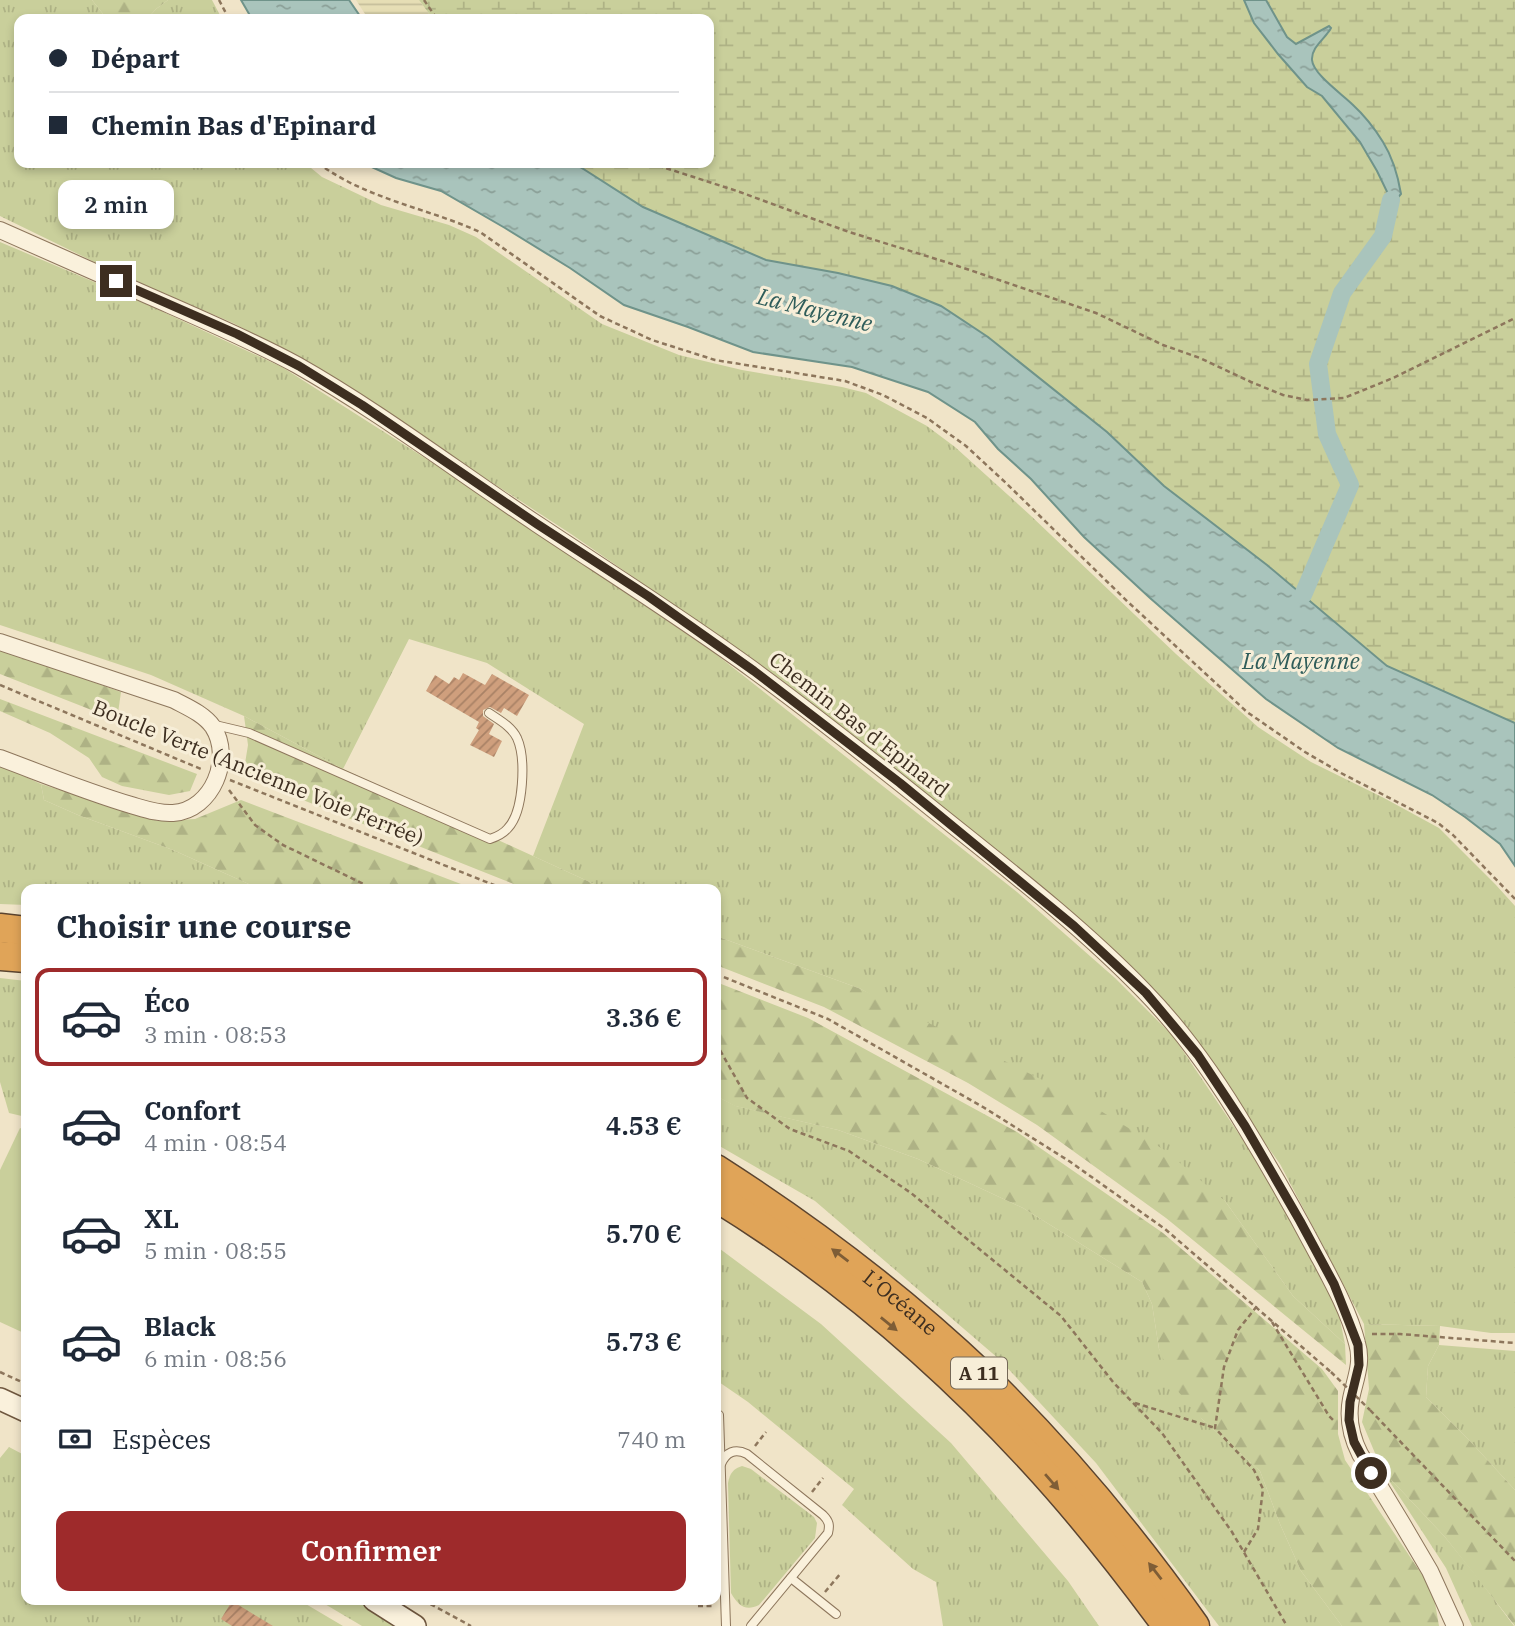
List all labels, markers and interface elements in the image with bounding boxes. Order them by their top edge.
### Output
text: Départ [91,41,180,75]
text: Chemin Bas d'Epinard [91,108,376,142]
callout: 2 min [58,180,174,229]
text: 2 min [84,189,148,219]
route end [100,265,132,297]
water label: La Mayenne [754,280,876,338]
street label: Chemin Bas d'Epinard [764,645,956,804]
water label: La Mayenne [1241,645,1360,675]
street label: Boucle Verte (Ancienne Voie Ferrée) [89,693,428,851]
text: Choisir une course [56,905,352,947]
text: Éco [144,985,190,1019]
icon: car [60,986,123,1049]
text: 3.36 € [606,1000,682,1034]
text: 3 min · 08:53 [144,1019,287,1049]
text: Confort [144,1093,241,1127]
icon: car [60,1094,123,1157]
text: 4.53 € [606,1108,682,1142]
text: 4 min · 08:54 [144,1127,287,1157]
text: XL [144,1201,179,1235]
icon: car [60,1202,123,1265]
text: 5.70 € [606,1216,682,1250]
text: 5 min · 08:55 [144,1235,287,1265]
one-way arrow [831,1248,849,1262]
street label: L’Océane [858,1263,944,1342]
text: Black [144,1309,216,1343]
icon: car [60,1310,123,1373]
one-way arrow [881,1316,898,1331]
text: 5.73 € [606,1324,682,1358]
text: 6 min · 08:56 [144,1343,287,1373]
road number: A 11 [951,1358,1007,1388]
icon: cash [56,1420,94,1458]
text: Espèces [112,1422,211,1456]
text: 740 m [617,1424,686,1454]
route start [1355,1457,1387,1489]
one-way arrow [1044,1473,1060,1491]
button: Confirmer [56,1511,686,1591]
one-way arrow [1148,1562,1162,1580]

